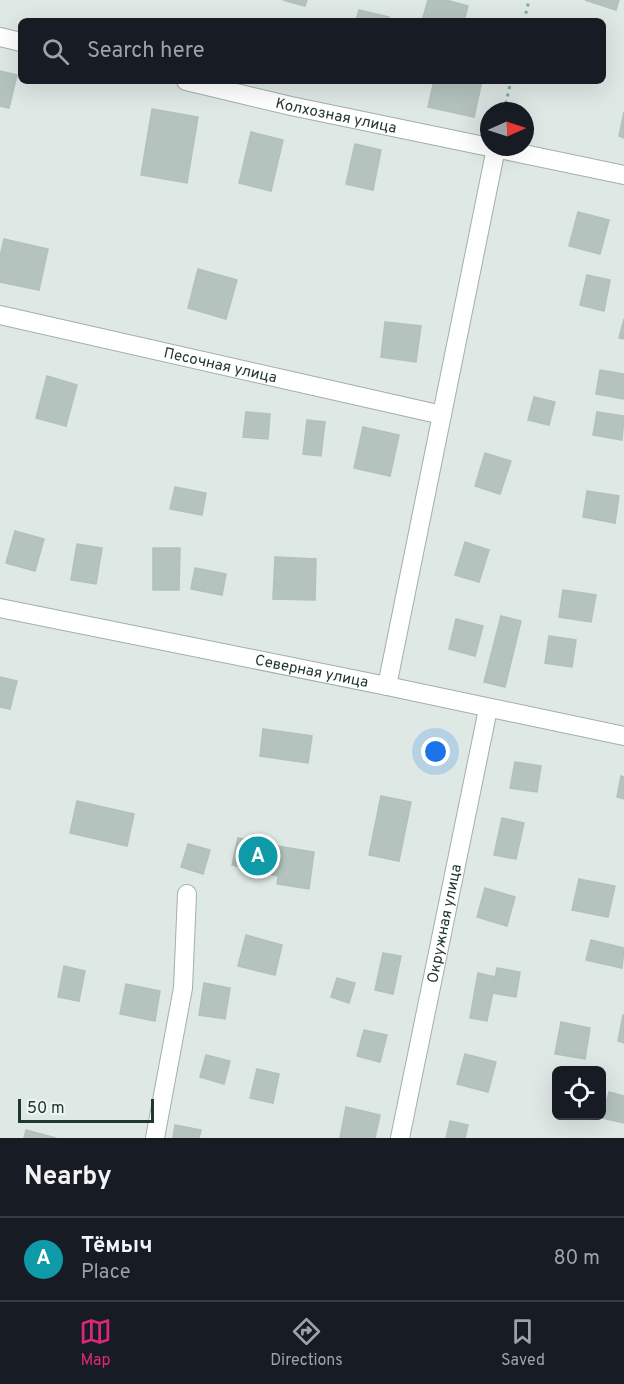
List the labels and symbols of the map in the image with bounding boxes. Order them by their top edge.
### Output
street label: Колхозная улица [273,95,398,139]
north arrow [480,102,534,156]
street label: Песочная улица [162,344,278,388]
street label: Северная улица [253,652,370,693]
your location [421,737,450,766]
pin: A [238,834,278,878]
street label: Окружная улица [424,863,467,985]
scale bar [18,1096,154,1124]

